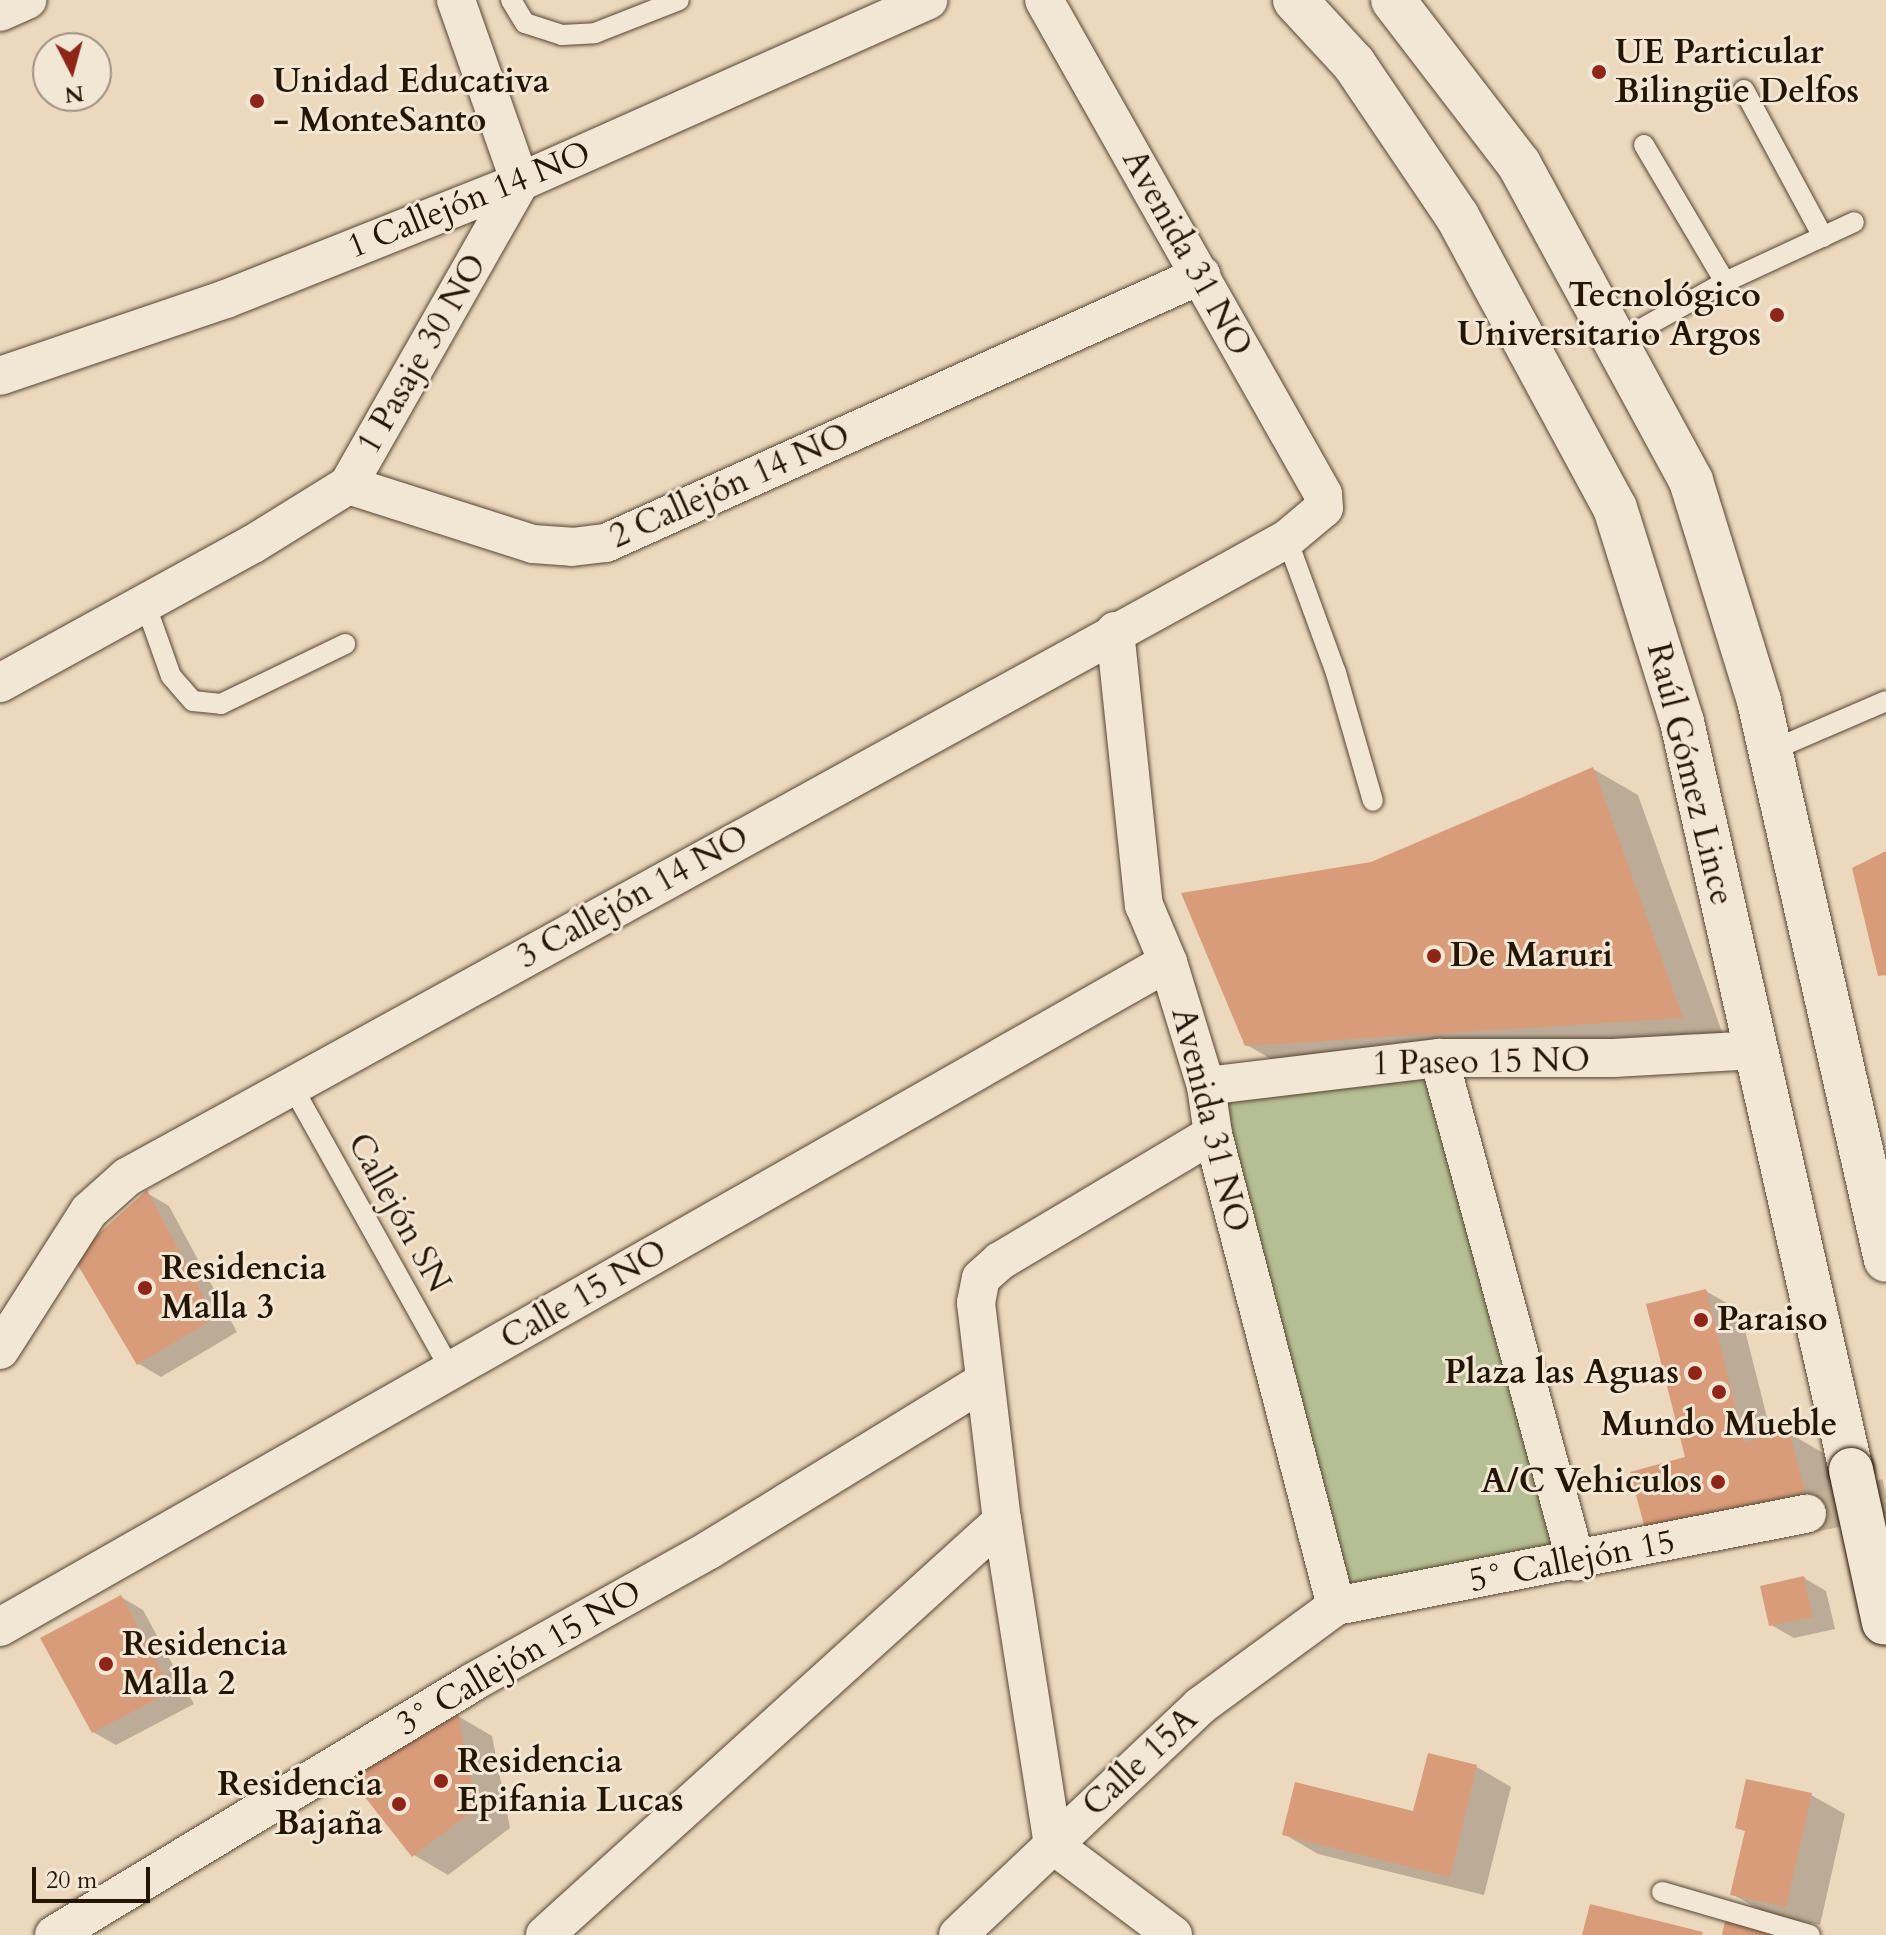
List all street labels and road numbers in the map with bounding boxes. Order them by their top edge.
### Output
street label: 1 Callejón 14 NO [341,133,597,267]
street label: Avenida 31 NO [1113,143,1261,363]
street label: 1 Pasaje 30 NO [348,247,496,461]
street label: 2 Callejón 14 NO [604,415,856,557]
street label: Raúl Gómez Lince [1638,639,1742,909]
street label: 3 Callejón 14 NO [510,816,756,978]
street label: Avenida 31 NO [1162,1003,1258,1237]
street label: 1 Paseo 15 NO [1372,1040,1590,1084]
street label: Callejón SN [339,1126,459,1300]
street label: Calle 15 NO [494,1231,674,1359]
street label: 5° Callejón 15 [1466,1521,1678,1601]
street label: 3° Callejón 15 NO [389,1571,649,1745]
street label: Calle 15A [1074,1699,1206,1825]

